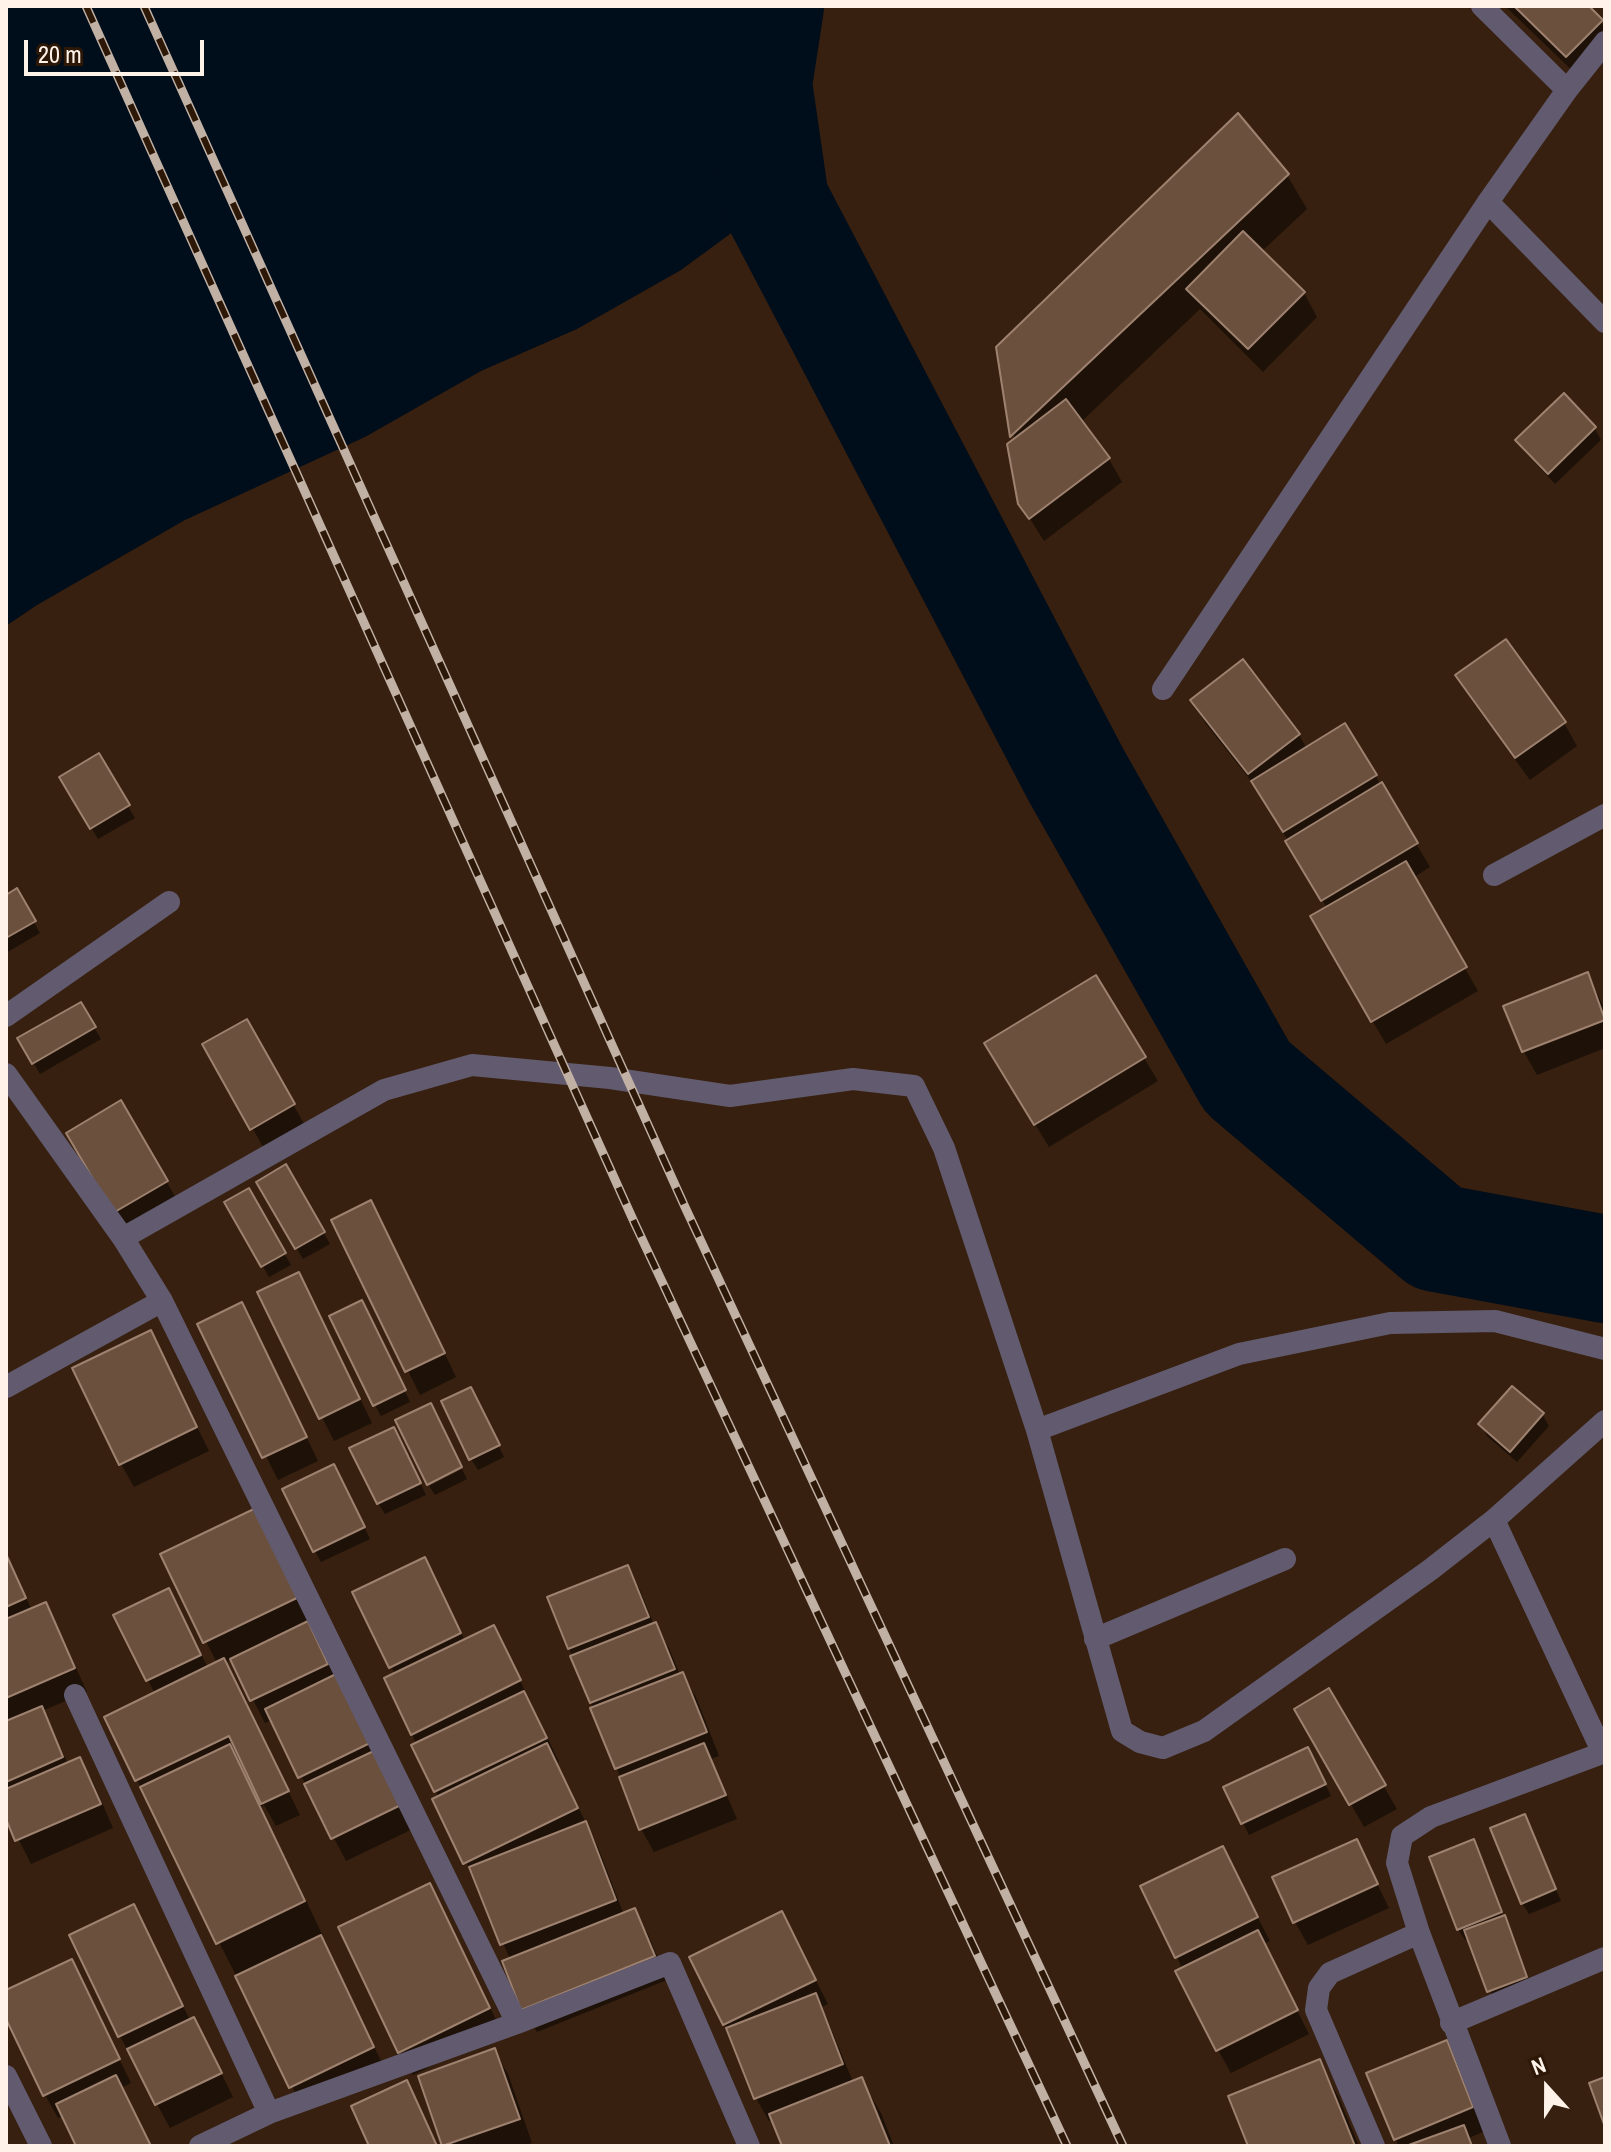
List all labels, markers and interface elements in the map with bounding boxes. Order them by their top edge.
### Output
scale bar [28,24,208,74]
text: 20 m [38,38,82,70]
north arrow [1507,2048,1587,2128]
text: N [1527,2049,1550,2082]

